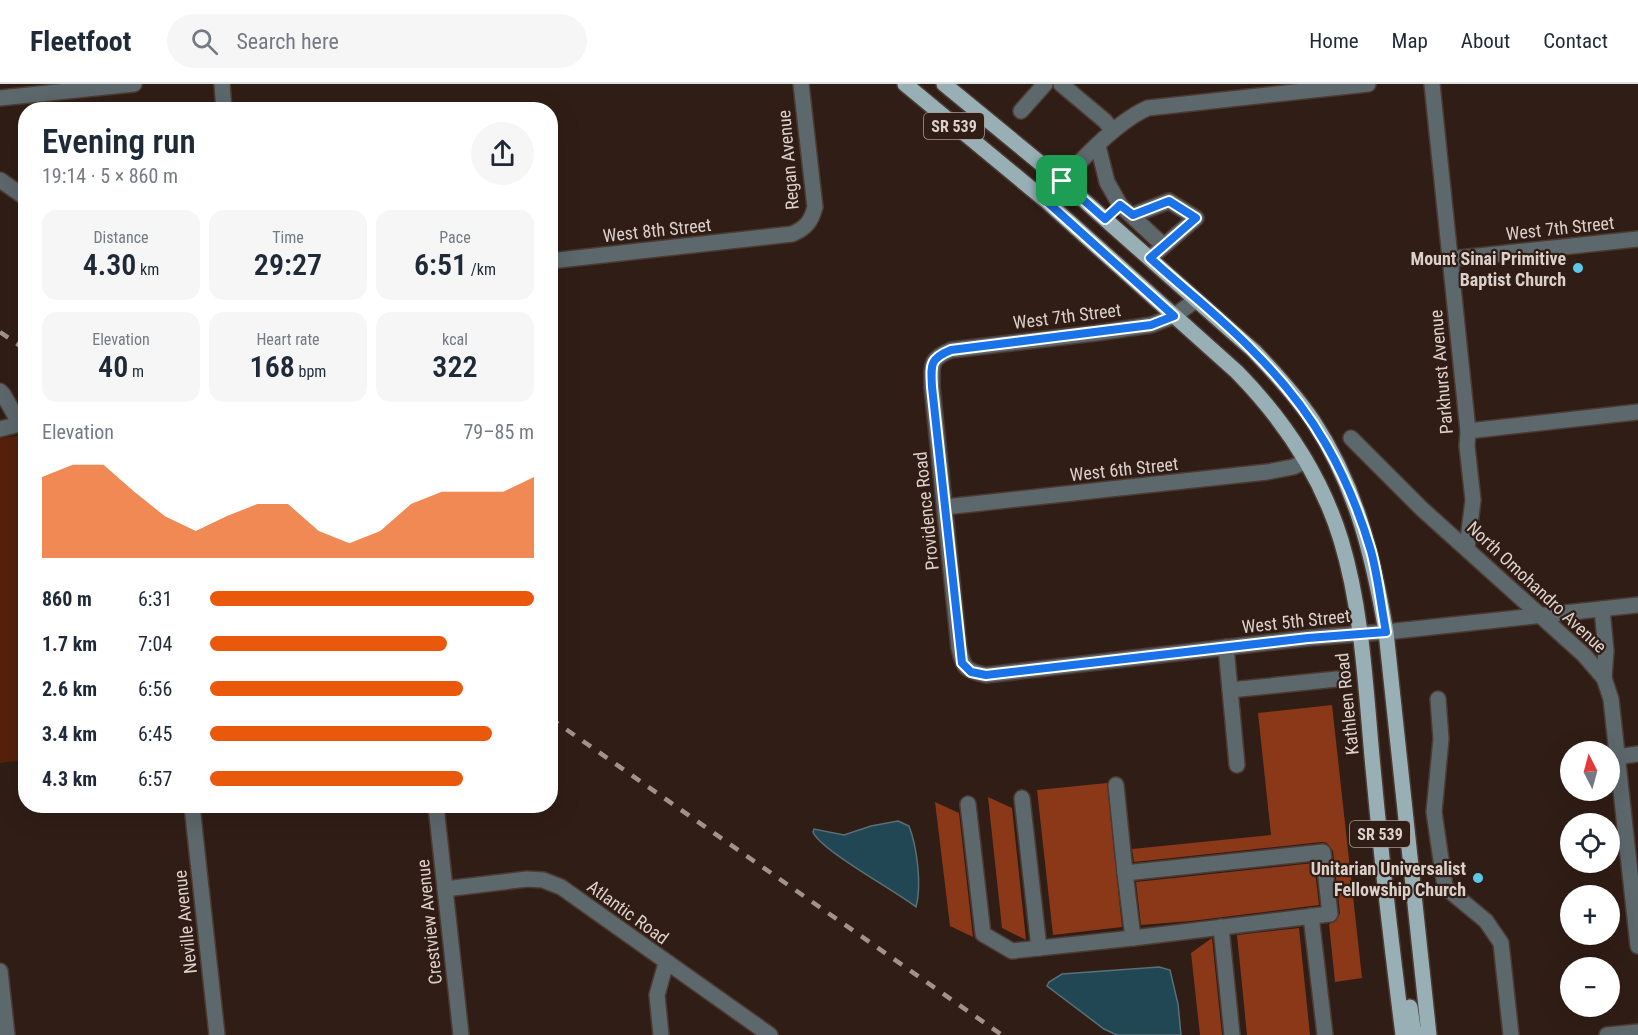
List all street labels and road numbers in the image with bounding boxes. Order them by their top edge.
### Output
street label: Regan Avenue [773,109,803,211]
road number: SR 539 [924,113,984,139]
street label: West 7th Street [1505,212,1615,244]
street label: West 8th Street [602,214,712,246]
street label: West 7th Street [1012,299,1122,333]
street label: Parkhurst Avenue [1425,309,1457,435]
street label: Providence Road [909,451,943,571]
street label: West 6th Street [1069,453,1179,485]
street label: North Omohandro Avenue [1463,517,1611,657]
street label: West 5th Street [1241,605,1351,637]
street label: Kathleen Road [1331,652,1363,756]
road number: SR 539 [1350,821,1410,847]
street label: Crestview Avenue [412,859,446,985]
street label: Neville Avenue [169,869,201,975]
street label: Atlantic Road [583,876,673,948]

